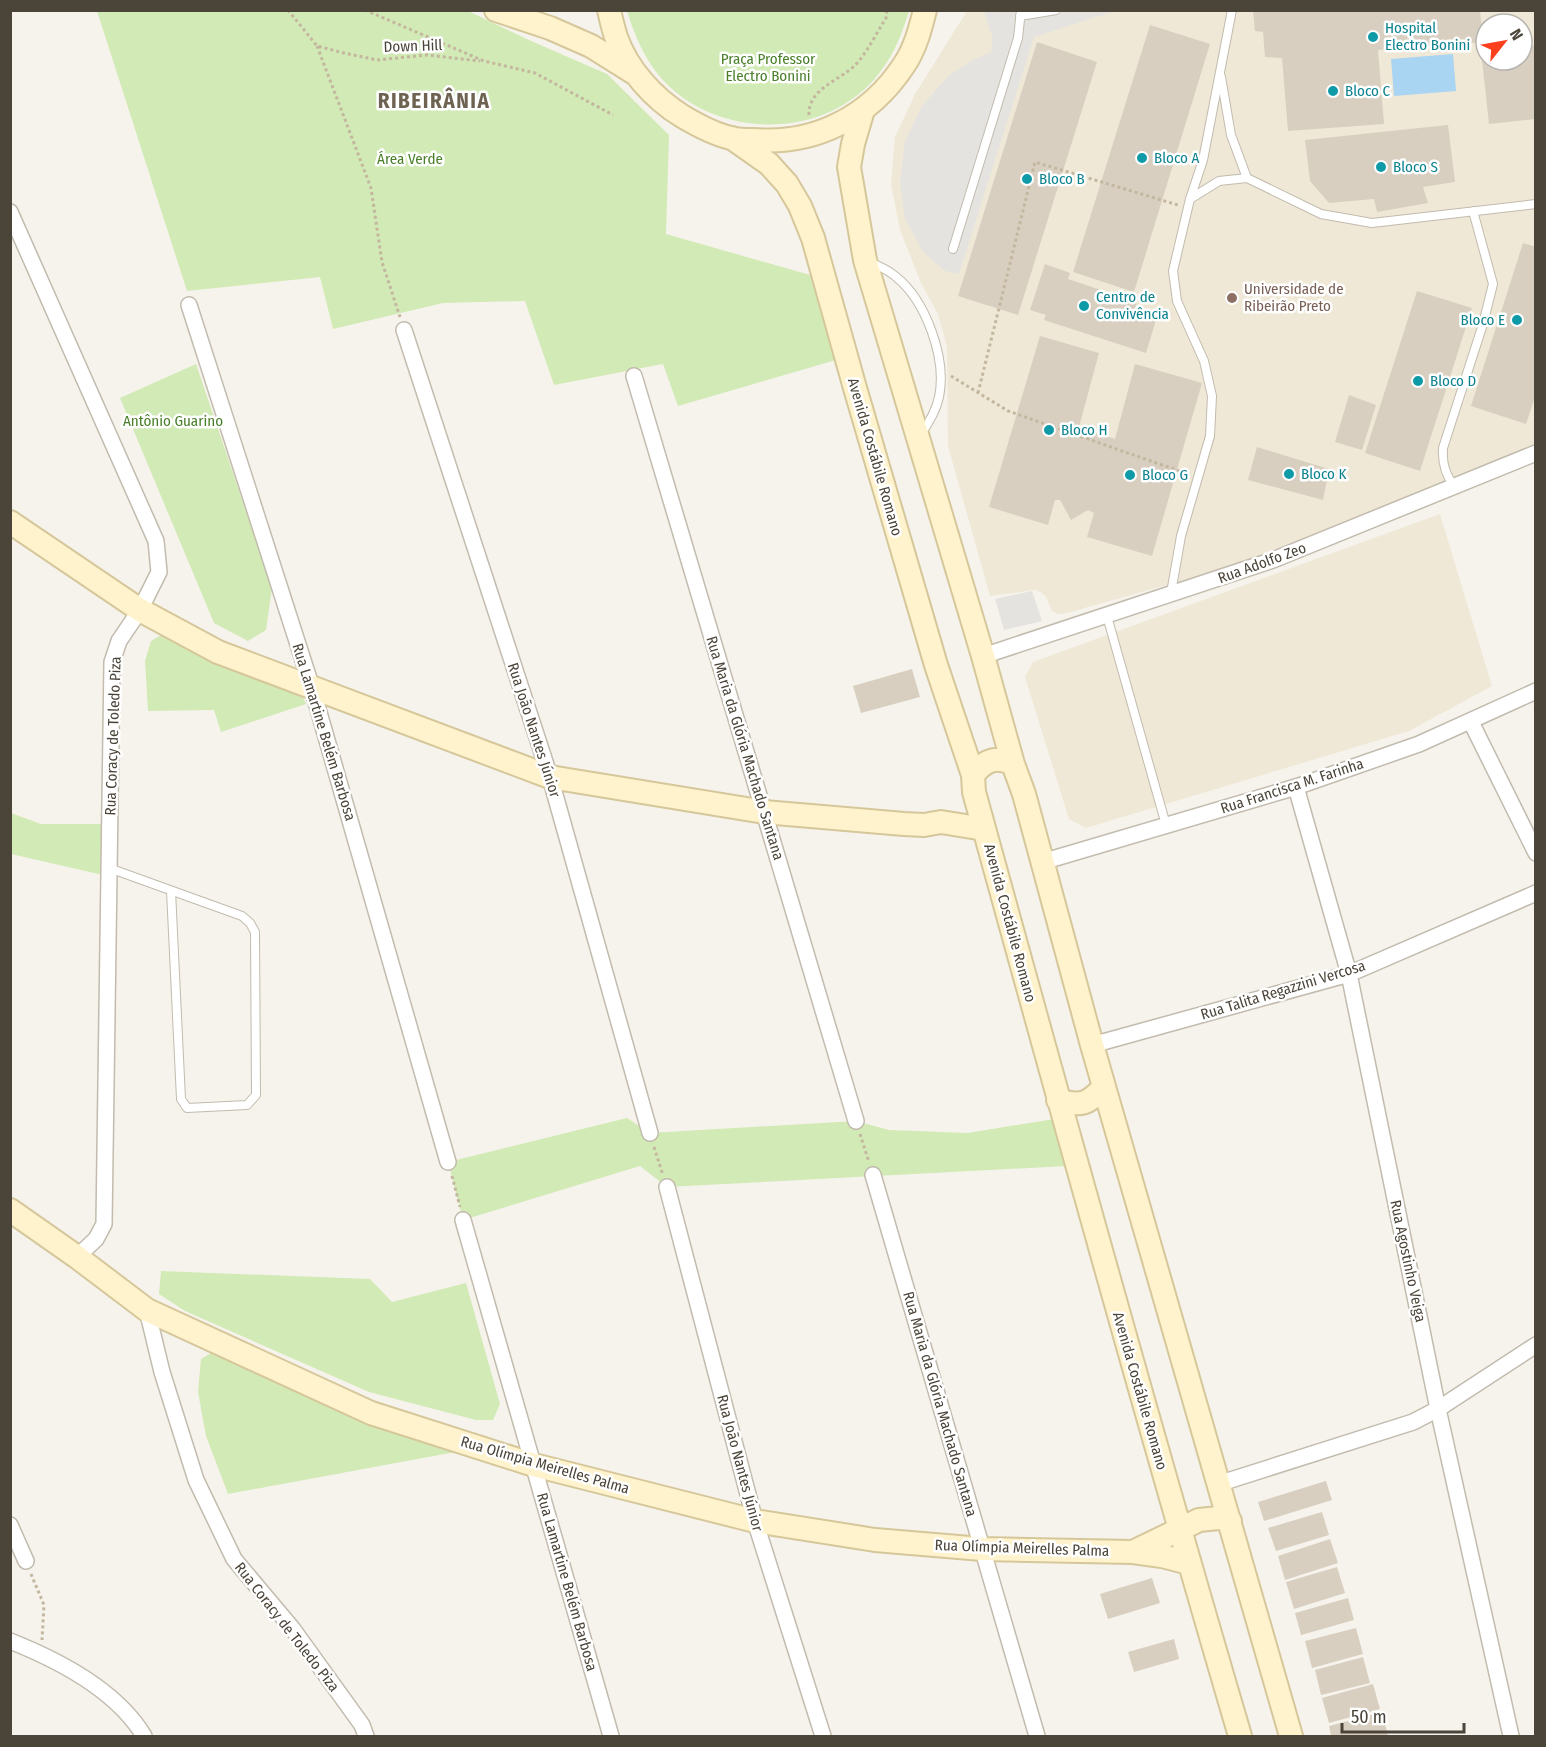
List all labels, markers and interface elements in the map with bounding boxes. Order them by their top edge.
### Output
north arrow [1474,12,1534,72]
place label: Hospital Electro Bonini [1385,19,1470,54]
text: N [1506,26,1527,44]
marker: Hospital Electro Bonini [1366,30,1380,44]
street label: Down Hill [383,36,443,56]
park label: Praça Professor Electro Bonini [721,50,816,85]
place label: Bloco C [1345,82,1391,100]
marker: Bloco C [1326,84,1340,98]
district label: RIBEIRÂNIA [378,87,490,114]
place label: Bloco A [1154,149,1200,167]
park label: Área Verde [377,150,443,168]
marker: Bloco A [1135,151,1149,165]
place label: Bloco S [1393,158,1438,176]
marker: Bloco S [1374,160,1388,174]
place label: Bloco B [1039,170,1085,188]
marker: Bloco B [1020,172,1034,186]
place label: Universidade de Ribeirão Preto [1244,280,1344,315]
place label: Centro de Convivência [1096,288,1169,323]
marker: Universidade de Ribeirão Preto [1225,291,1239,305]
marker: Centro de Convivência [1077,299,1091,313]
place label: Bloco E [1460,311,1505,329]
marker: Bloco E [1510,313,1524,327]
place label: Bloco D [1430,372,1476,390]
marker: Bloco D [1411,374,1425,388]
street label: Avenida Costábile Romano [844,376,906,538]
park label: Antônio Guarino [123,412,223,430]
place label: Bloco H [1061,421,1108,439]
marker: Bloco H [1042,423,1056,437]
place label: Bloco K [1301,465,1347,483]
place label: Bloco G [1142,466,1188,484]
marker: Bloco K [1282,467,1296,481]
marker: Bloco G [1123,468,1137,482]
street label: Rua Adolfo Zeo [1215,539,1309,587]
street label: Rua Maria da Glória Machado Santana [702,634,788,862]
street label: Rua Lamartine Belém Barbosa [288,641,360,823]
street label: Rua Coracy de Toledo Piza [101,656,125,816]
street label: Rua João Nantes Júnior [504,660,565,800]
street label: Rua Francisca M. Farinha [1218,754,1366,818]
street label: Avenida Costábile Romano [980,842,1040,1004]
street label: Rua Talita Regazzini Vercosa [1199,956,1367,1024]
street label: Rua Agostinho Veiga [1386,1198,1430,1324]
street label: Rua Maria da Glória Machado Santana [899,1289,981,1519]
street label: Avenida Costábile Romano [1109,1310,1171,1472]
street label: Rua João Nantes Júnior [713,1393,767,1534]
street label: Rua Olímpia Meirelles Palma [459,1432,631,1498]
street label: Rua Lamartine Belém Barbosa [533,1491,601,1673]
street label: Rua Olímpia Meirelles Palma [934,1536,1110,1560]
street label: Rua Coracy de Toledo Piza [231,1559,343,1695]
scale bar [1342,1696,1464,1734]
text: 50 m [1351,1706,1387,1728]

